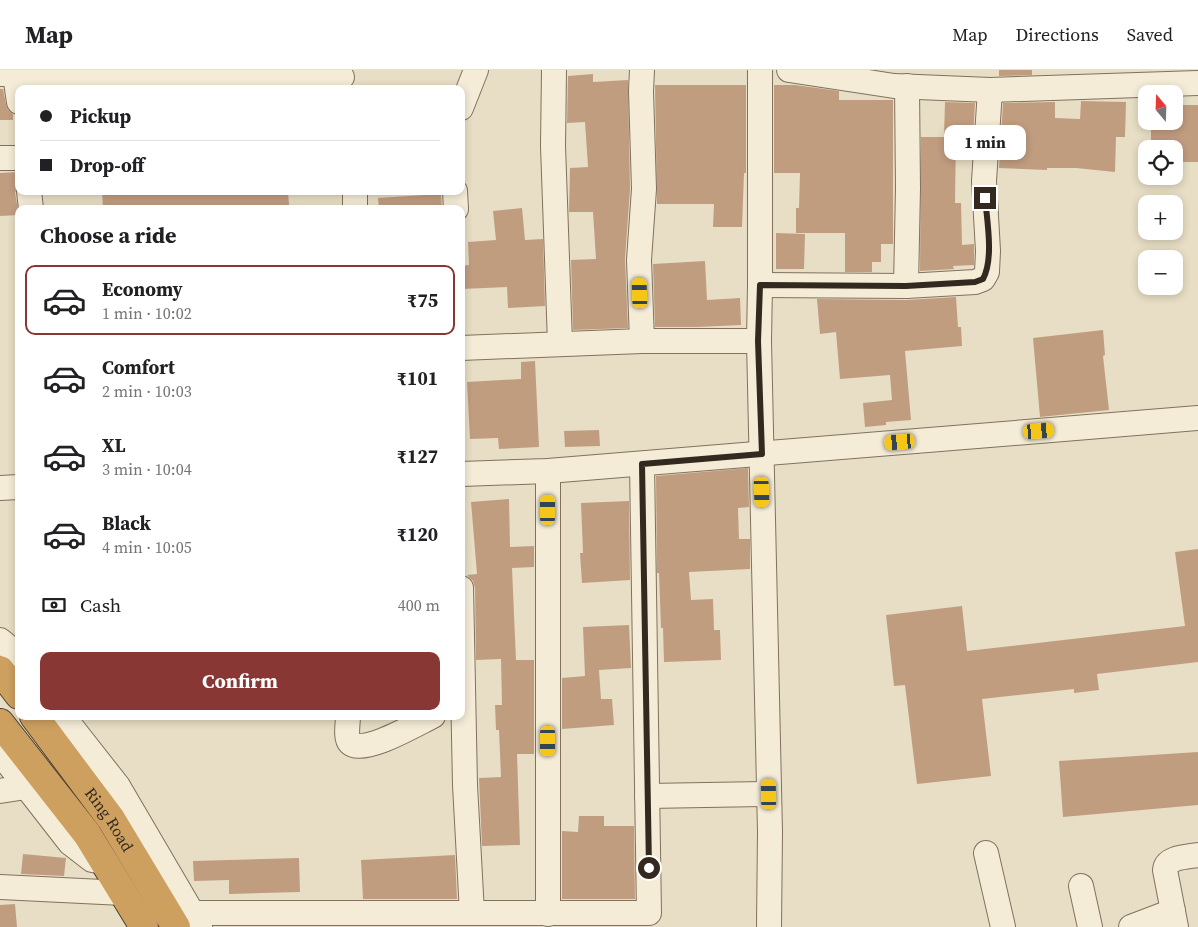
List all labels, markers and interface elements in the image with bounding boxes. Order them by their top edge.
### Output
text: Map [25,18,73,51]
text: Map [952,22,988,47]
text: Directions [1016,22,1099,47]
text: Saved [1127,22,1173,47]
north arrow [1138,85,1182,130]
map controls [1138,85,1183,295]
text: Pickup [70,103,131,129]
callout: 1 min [944,126,1026,160]
text: 1 min [964,131,1006,153]
button: locate [1138,140,1183,185]
text: Drop-off [70,152,144,178]
route end [974,187,996,209]
button: + [1138,195,1183,240]
text: Choose a ride [40,220,177,250]
button: − [1138,250,1183,295]
text: Economy [102,276,183,302]
icon: car [42,278,87,323]
car [631,278,648,308]
text: ₹75 [407,287,438,313]
text: 1 min · 10:02 [102,302,192,324]
text: Comfort [102,354,175,380]
icon: car [42,356,87,401]
text: ₹101 [397,365,438,391]
text: 2 min · 10:03 [102,380,192,402]
car [1023,422,1054,440]
text: XL [102,432,125,458]
car [884,433,915,451]
icon: car [42,434,87,479]
text: ₹127 [397,443,438,469]
text: 3 min · 10:04 [102,458,192,480]
car [753,477,770,507]
car [540,495,555,525]
text: Black [102,510,151,536]
icon: car [42,512,87,557]
text: ₹120 [397,521,438,547]
text: 4 min · 10:05 [102,536,192,558]
icon: cash [40,591,68,619]
text: Cash [80,592,121,618]
text: 400 m [398,594,440,616]
button: Confirm [40,652,440,710]
car [540,726,555,756]
car [761,779,776,809]
street label: Ring Road [80,783,139,856]
route start [638,857,660,879]

